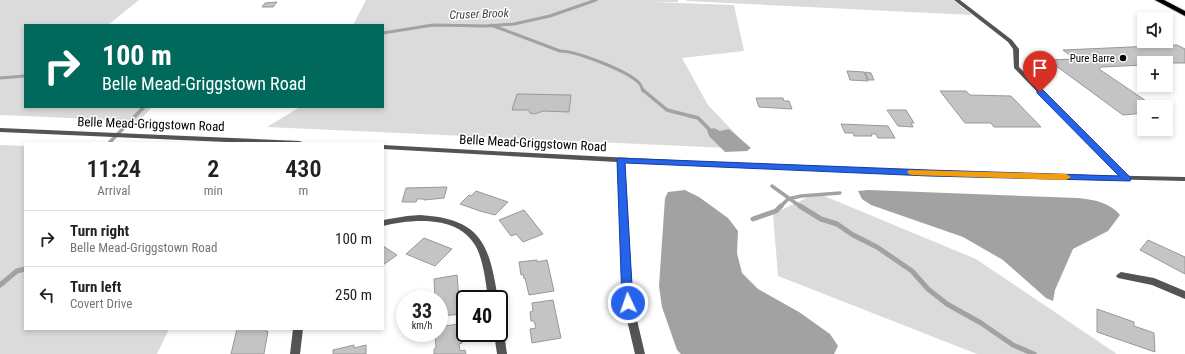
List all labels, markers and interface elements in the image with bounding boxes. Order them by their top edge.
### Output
water label: Cruser Brook [449,6,510,22]
map controls [1137,12,1173,136]
button: sound [1137,12,1173,48]
text: 100 m [102,39,172,72]
icon: right [36,40,88,92]
pin [1023,51,1057,92]
place label: Pure Barre [1070,52,1115,65]
marker: Pure Barre [1118,53,1128,63]
button: + [1137,56,1173,92]
icon: arrive [1029,57,1051,79]
text: Belle Mead-Griggstown Road [102,73,306,94]
button: − [1137,100,1173,136]
street label: Belle Mead-Griggstown Road [77,114,225,134]
street label: Belle Mead-Griggstown Road [459,132,607,154]
text: 11:24 [87,155,141,183]
text: 2 [207,155,219,183]
text: 430 [285,155,321,183]
text: Arrival [97,183,130,198]
text: min [204,183,223,198]
text: m [298,183,308,198]
text: Turn right [70,222,129,240]
icon: right [36,228,58,250]
text: 100 m [335,230,372,248]
text: Belle Mead-Griggstown Road [70,240,218,255]
text: Turn left [70,278,121,296]
position arrow [607,282,649,324]
icon: left [36,284,58,306]
text: 250 m [335,286,372,304]
speed limit sign: 40 [456,290,508,342]
text: Covert Drive [70,296,132,311]
text: 33 [412,299,432,323]
text: km/h [412,320,432,331]

